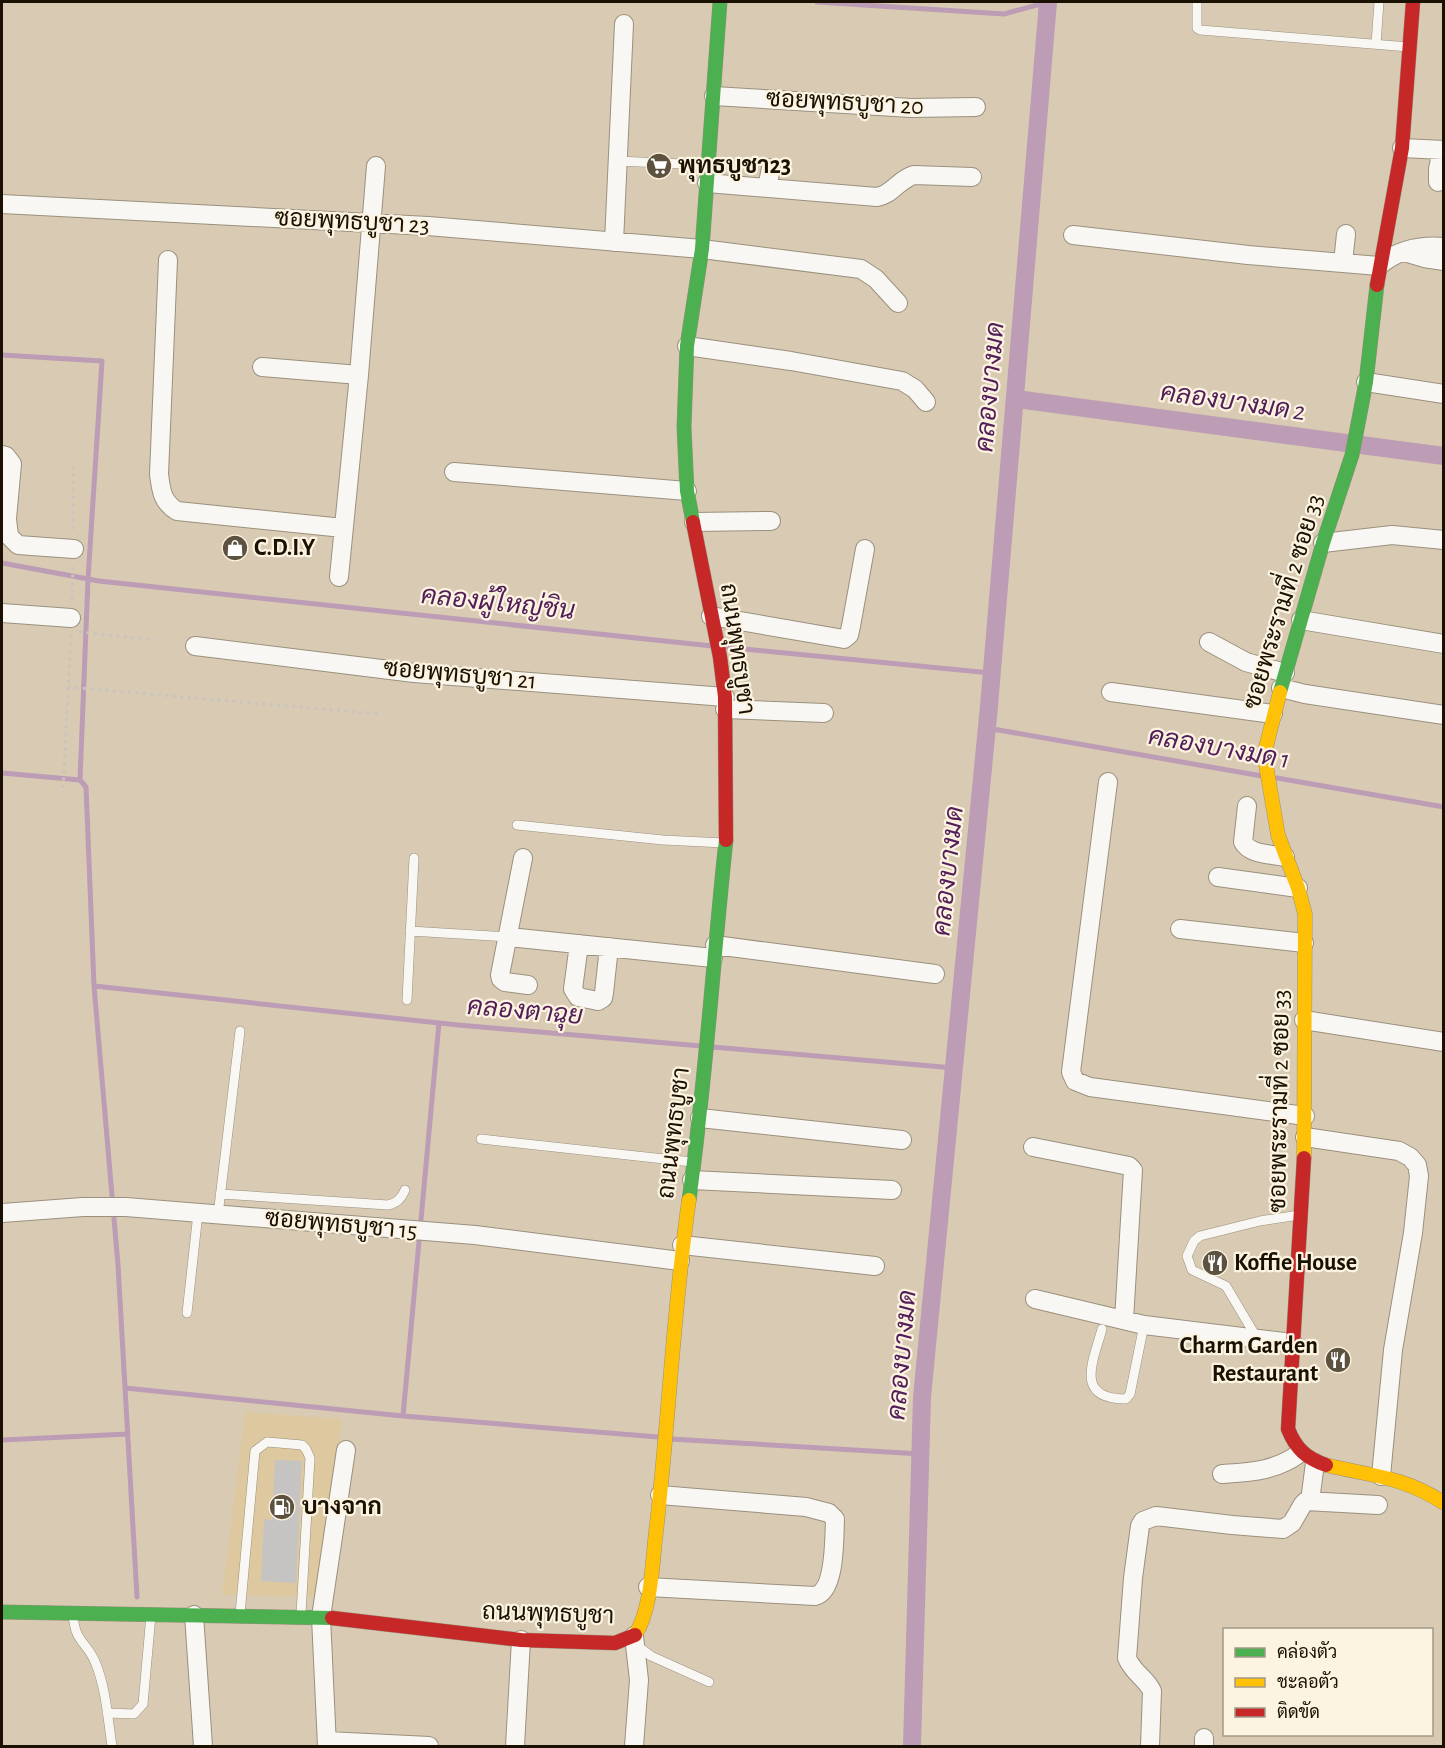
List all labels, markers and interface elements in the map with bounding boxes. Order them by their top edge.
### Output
street label: ซอยพุทธบูชา 20 [765,87,924,123]
supermarket icon: พุทธบูชา23 [644,151,674,181]
place label: พุทธบูชา23 [678,154,791,182]
street label: ซอยพุทธบูชา 23 [274,206,430,242]
water label: คลองบางมด [971,321,1009,453]
water label: คลองบางมด 2 [1159,379,1307,425]
street label: ซอยพระรามที่ 2 ซอย 33 [1230,489,1328,712]
shop icon: C.D.I.Y [220,533,250,563]
place label: C.D.I.Y [254,536,316,560]
water label: คลองผู้ใหญ่ชิน [419,578,577,628]
street label: ถนนพุทธบูชา [712,582,758,717]
street label: ซอยพุทธบูชา 21 [382,656,537,698]
water label: คลองบางมด 1 [1146,723,1292,773]
water label: คลองบางมด [928,805,968,937]
street label: ซอยพระรามที่ 2 ซอย 33 [1256,989,1294,1213]
water label: คลองตาฉุย [466,993,584,1033]
street label: ถนนพุทธบูชา [654,1066,698,1201]
street label: ซอยพุทธบูชา 15 [264,1206,418,1248]
restaurant icon: Koffie House [1200,1248,1230,1278]
place label: Koffie House [1234,1251,1357,1275]
water label: คลองบางมด [883,1289,921,1421]
place label: Charm Garden Restaurant [1179,1334,1318,1386]
restaurant icon: Charm Garden Restaurant [1323,1345,1353,1375]
fuel station icon: บางจาก [267,1492,297,1522]
place label: บางจาก [302,1495,382,1519]
street label: ถนนพุทธบูชา [481,1600,615,1632]
legend [1223,1628,1433,1736]
text: คล่องตัว [1277,1640,1337,1662]
text: ชะลอตัว [1277,1671,1339,1692]
text: ติดขัด [1277,1701,1320,1722]

